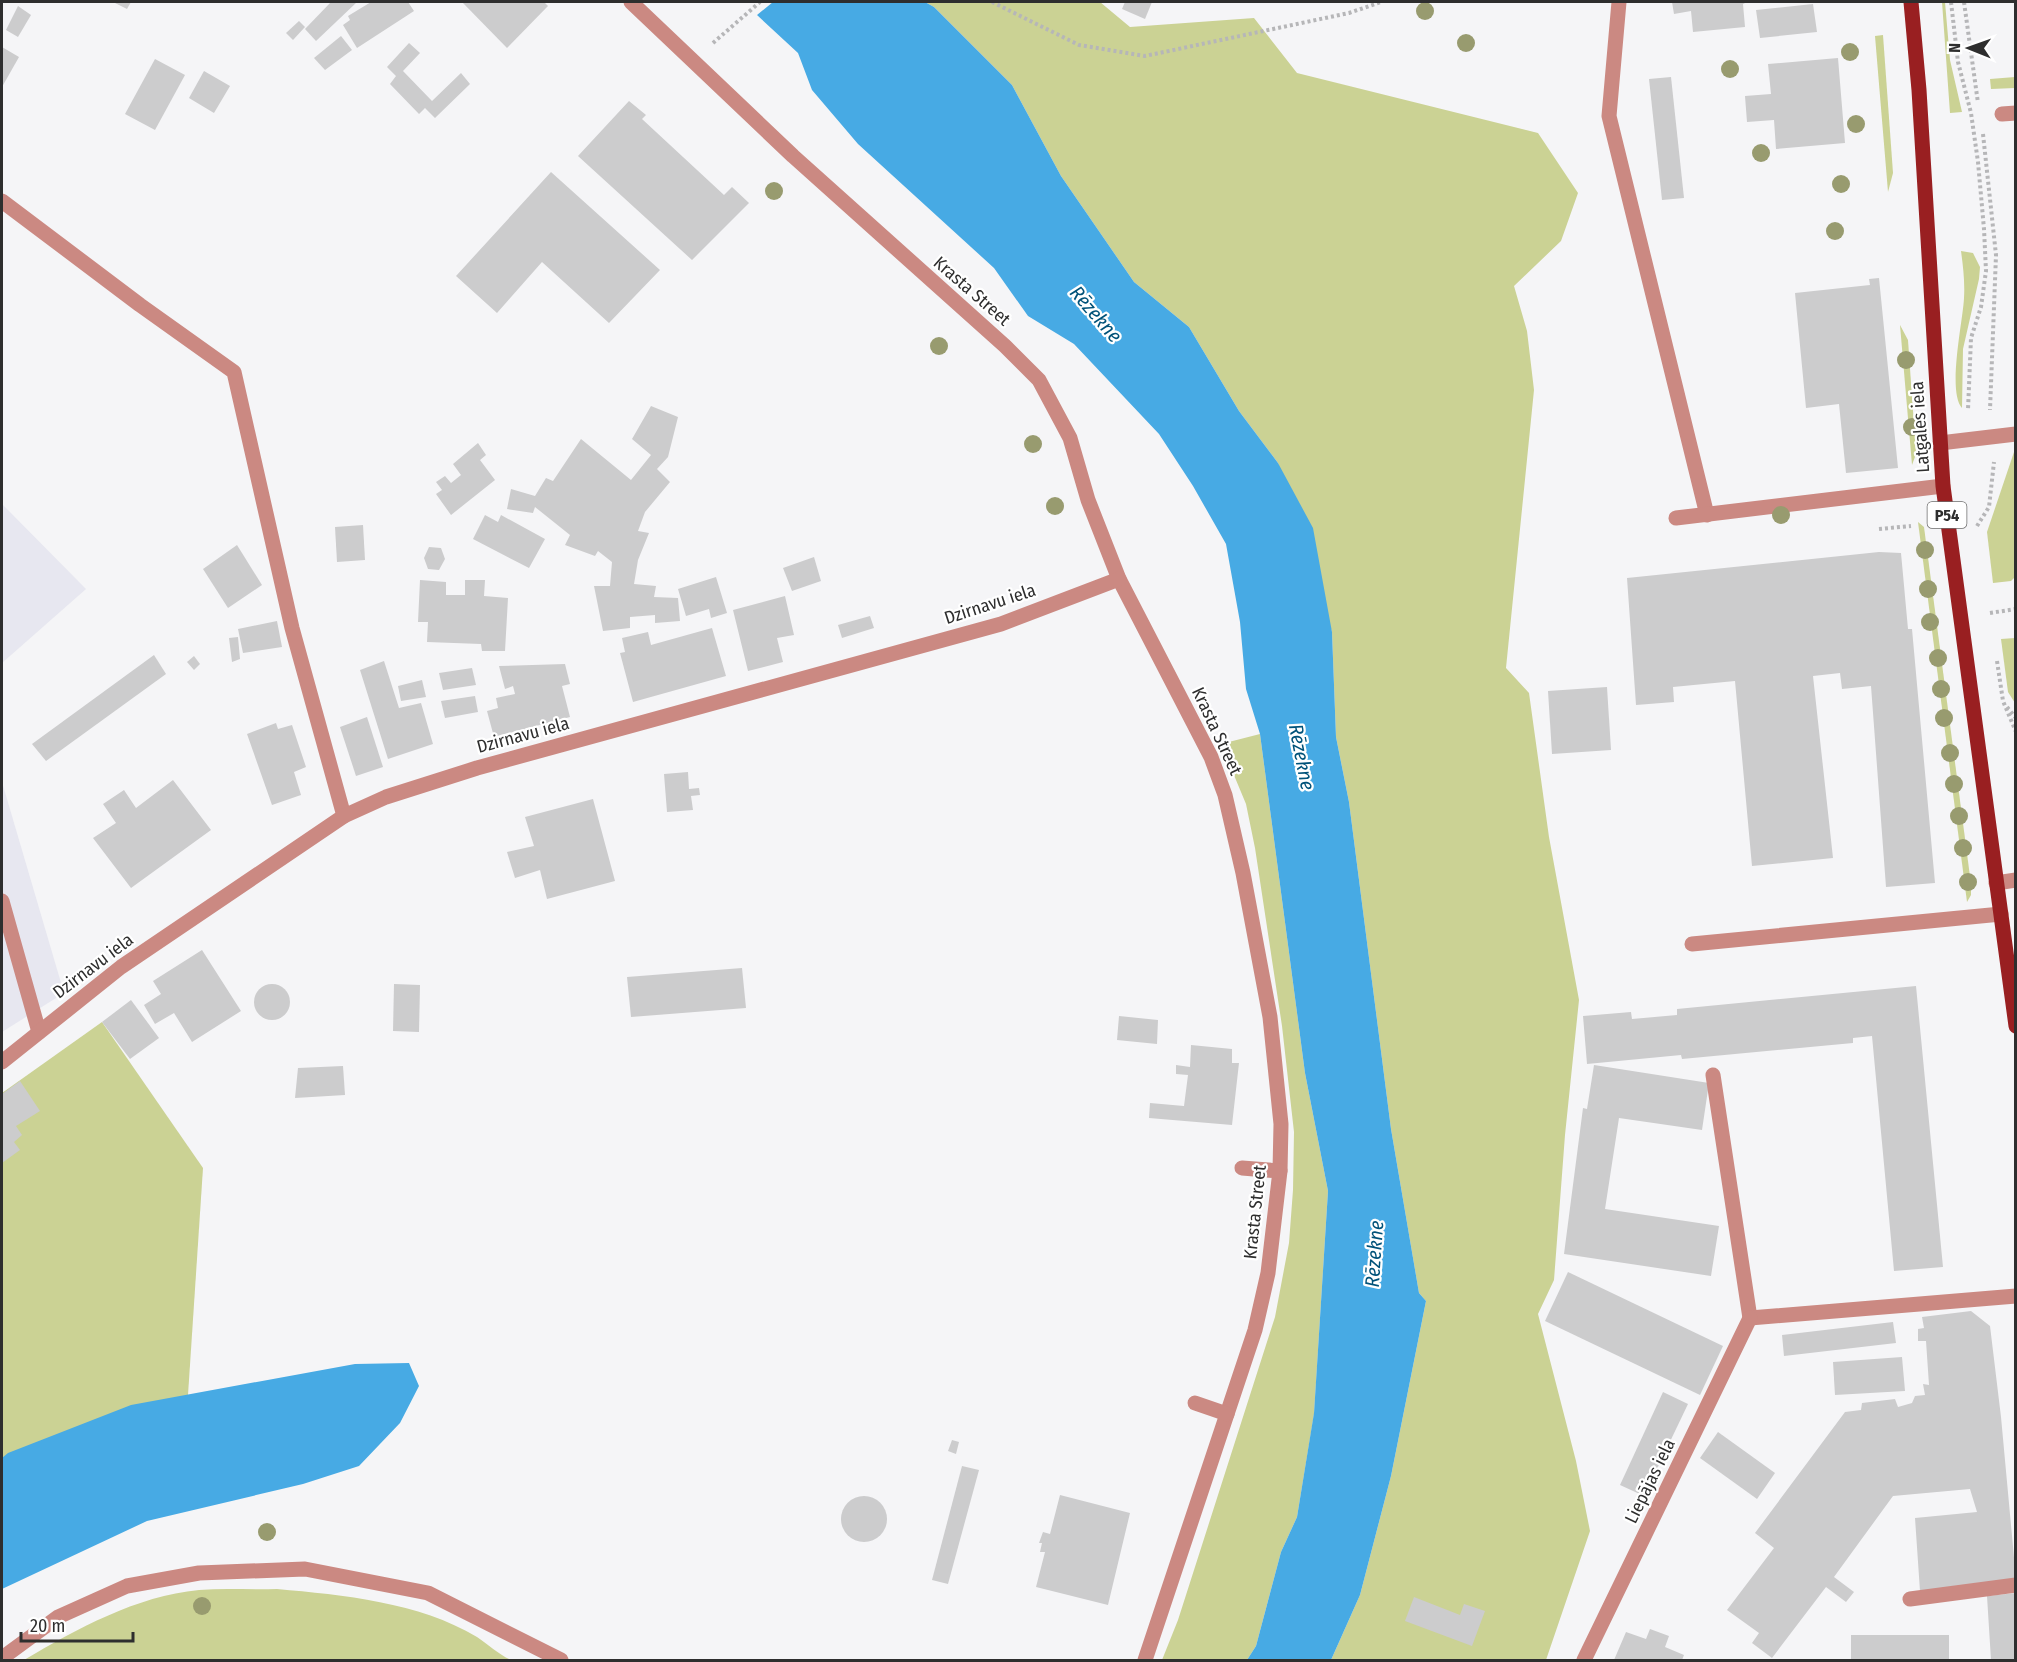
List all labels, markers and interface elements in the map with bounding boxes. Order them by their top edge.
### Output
north arrow [1939,18,1999,78]
text: N [1945,43,1964,53]
street label: Krasta Street [929,252,1015,330]
water label: Rēzekne [1065,281,1127,348]
street label: Latgales iela [1906,380,1934,473]
road number: P54 [1928,502,1966,528]
street label: Dzirnavu iela [942,579,1039,629]
street label: Krasta Street [1187,683,1247,779]
street label: Dzirnavu iela [474,712,572,758]
water label: Rēzekne [1284,722,1320,793]
street label: Dzirnavu iela [49,929,138,1003]
street label: Krasta Street [1239,1164,1271,1260]
water label: Rēzekne [1360,1219,1388,1288]
street label: Liepājas iela [1620,1435,1680,1527]
scale bar [21,1605,134,1643]
text: 20 m [30,1615,65,1637]

